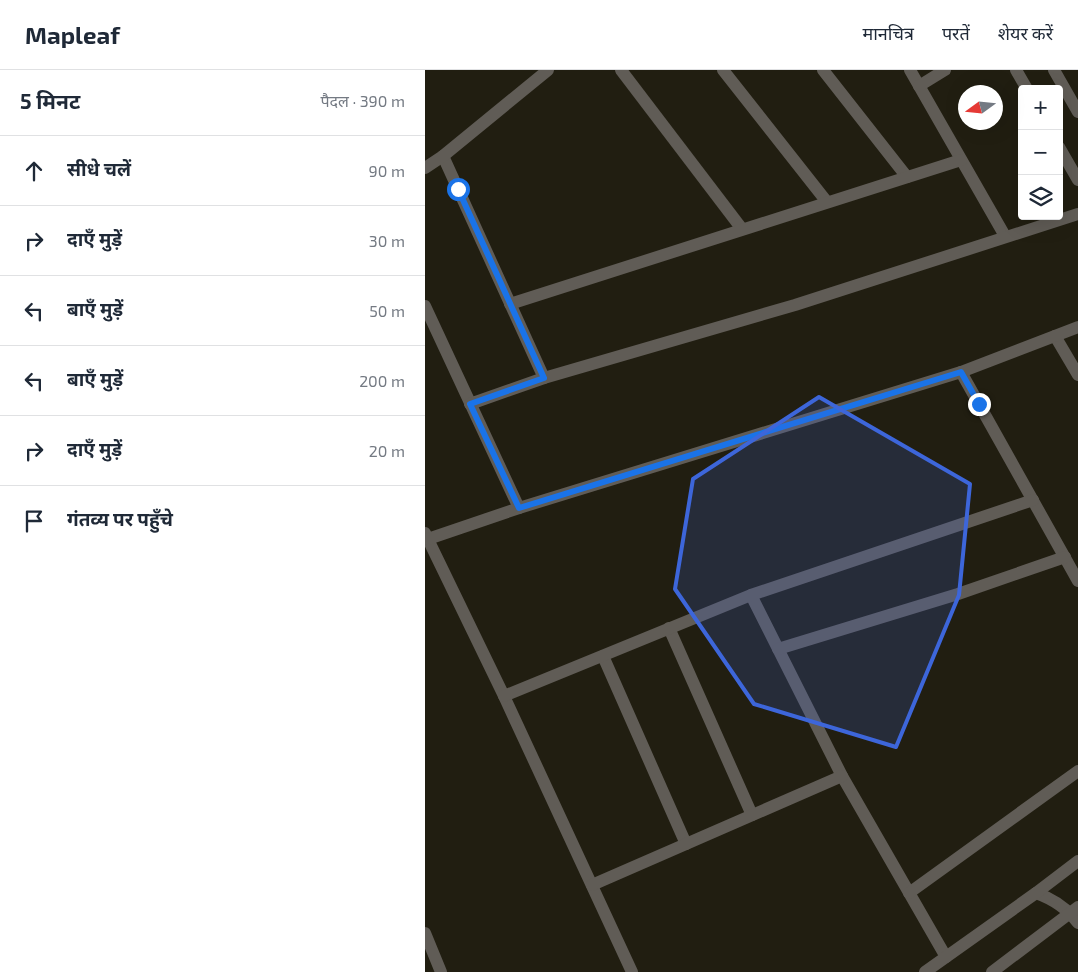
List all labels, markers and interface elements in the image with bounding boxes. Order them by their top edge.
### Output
text: Mapleaf [25,20,120,49]
text: मानचित्र [862,22,914,44]
text: परतें [942,22,970,44]
text: शेयर करें [998,22,1053,44]
north arrow [958,85,1003,130]
map controls [1018,85,1063,220]
button: + [1018,85,1063,130]
text: 5 मिनट [20,88,80,113]
text: पैदल · 390 m [320,91,405,110]
button: − [1018,130,1063,175]
icon: ahead [20,157,48,185]
text: सीधे चलें [67,157,131,180]
text: 90 m [369,161,405,180]
button: layers [1018,175,1063,220]
route start [447,178,470,201]
icon: right [20,227,48,255]
text: दाएँ मुड़ें [67,227,122,250]
text: 30 m [369,231,405,250]
icon: left [20,297,48,325]
text: बाएँ मुड़ें [67,297,123,320]
text: 50 m [369,301,405,320]
icon: left [20,367,48,395]
text: बाएँ मुड़ें [67,367,123,390]
text: 200 m [359,371,405,390]
route end [968,393,991,416]
icon: right [20,437,48,465]
text: दाएँ मुड़ें [67,437,122,460]
text: 20 m [369,441,405,460]
icon: arrive [20,507,48,535]
text: गंतव्य पर पहुँचे [67,507,173,530]

